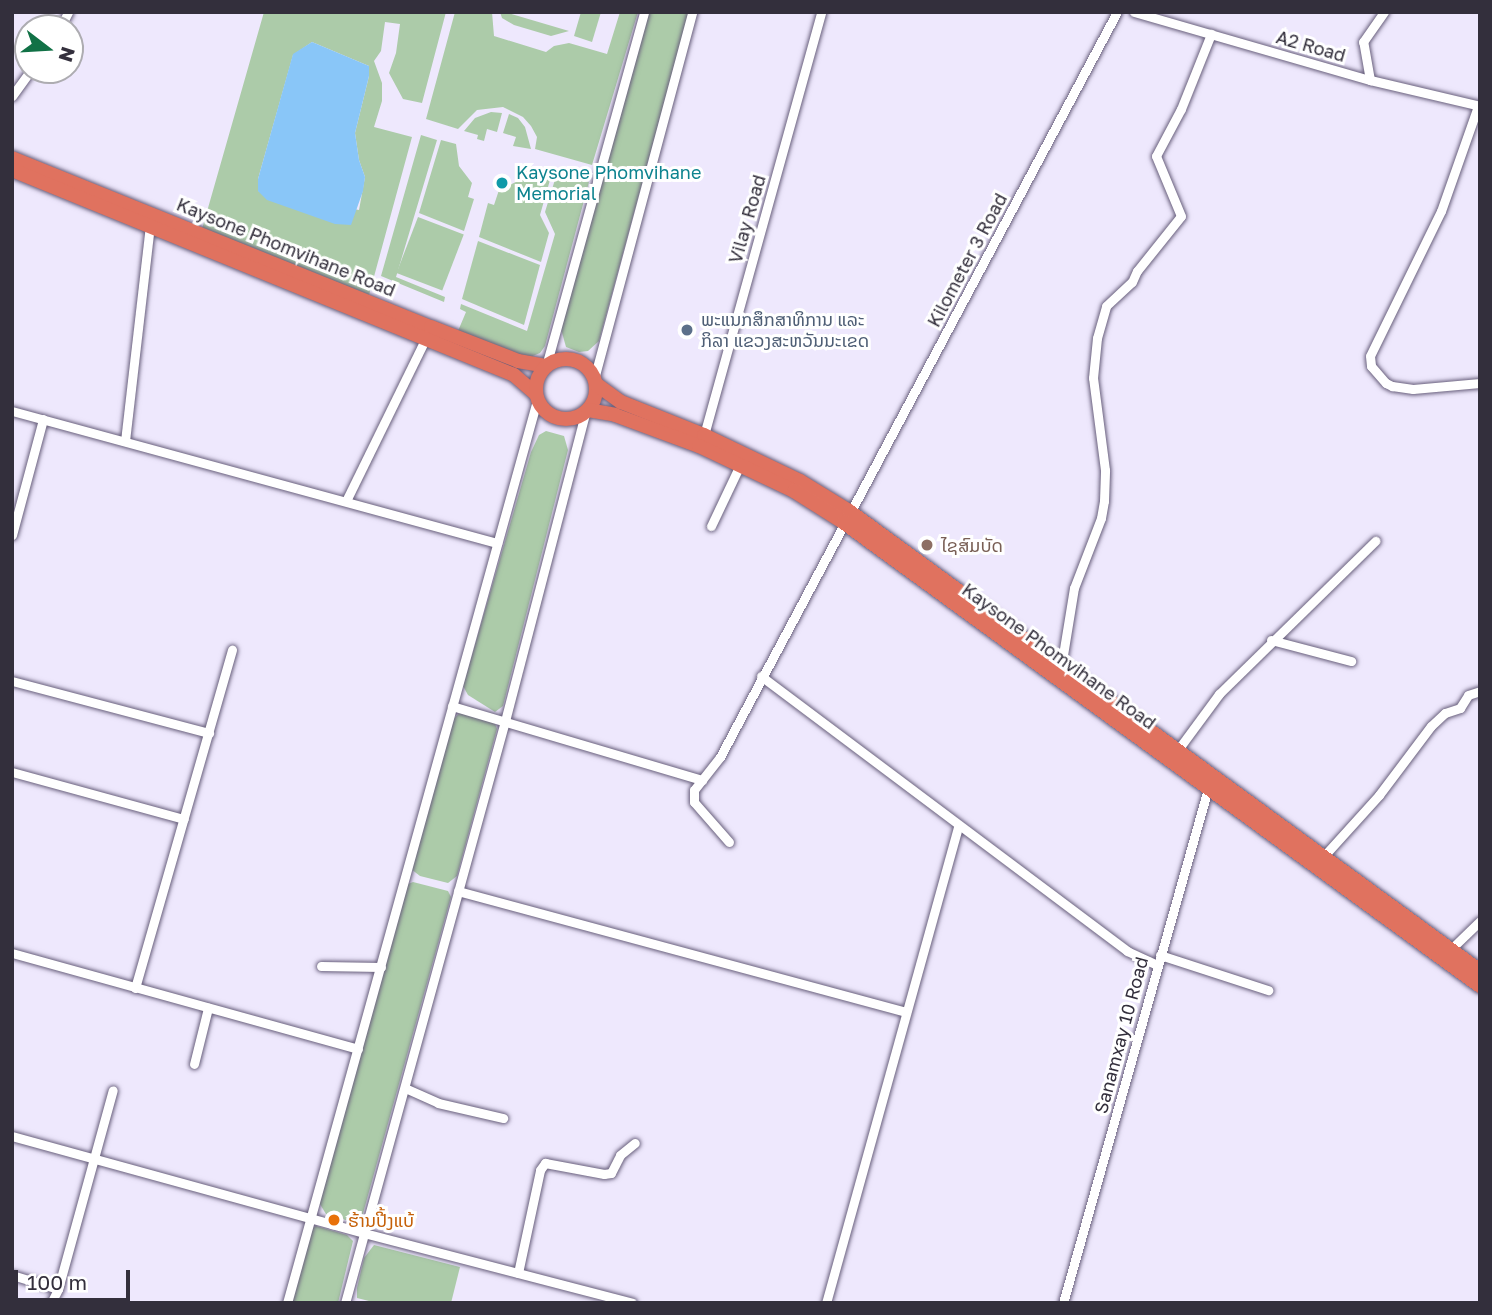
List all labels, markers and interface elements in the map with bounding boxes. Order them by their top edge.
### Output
north arrow [14,14,84,84]
street label: A2 Road [1274,26,1348,66]
text: N [55,44,81,65]
place label: Kaysone Phomvihane Memorial [516,162,701,204]
street label: Vilay Road [724,172,770,266]
marker: Kaysone Phomvihane Memorial [494,175,510,191]
street label: Kilometer 3 Road [923,189,1011,331]
street label: Kaysone Phomvihane Road [173,193,399,301]
place label: ພະແນກສຶກສາທິການ ແລະ ກິລາ ແຂວງສະຫວັນນະເຂດ [701,309,869,352]
marker: ພະແນກສຶກສາທິການ ແລະ ກິລາ ແຂວງສະຫວັນນະເຂດ [679,322,695,338]
place label: ໄຊສົມບັດ [941,534,1003,556]
marker: ໄຊສົມບັດ [919,537,935,553]
street label: Kaysone Phomvihane Road [958,579,1160,733]
street label: Sanamxay 10 Road [1090,954,1152,1116]
place label: ຮ້ານປີ້ງແບ້ [348,1209,414,1231]
marker: ຮ້ານປີ້ງແບ້ [326,1212,342,1228]
scale bar [18,1256,133,1300]
text: 100 m [27,1269,87,1295]

